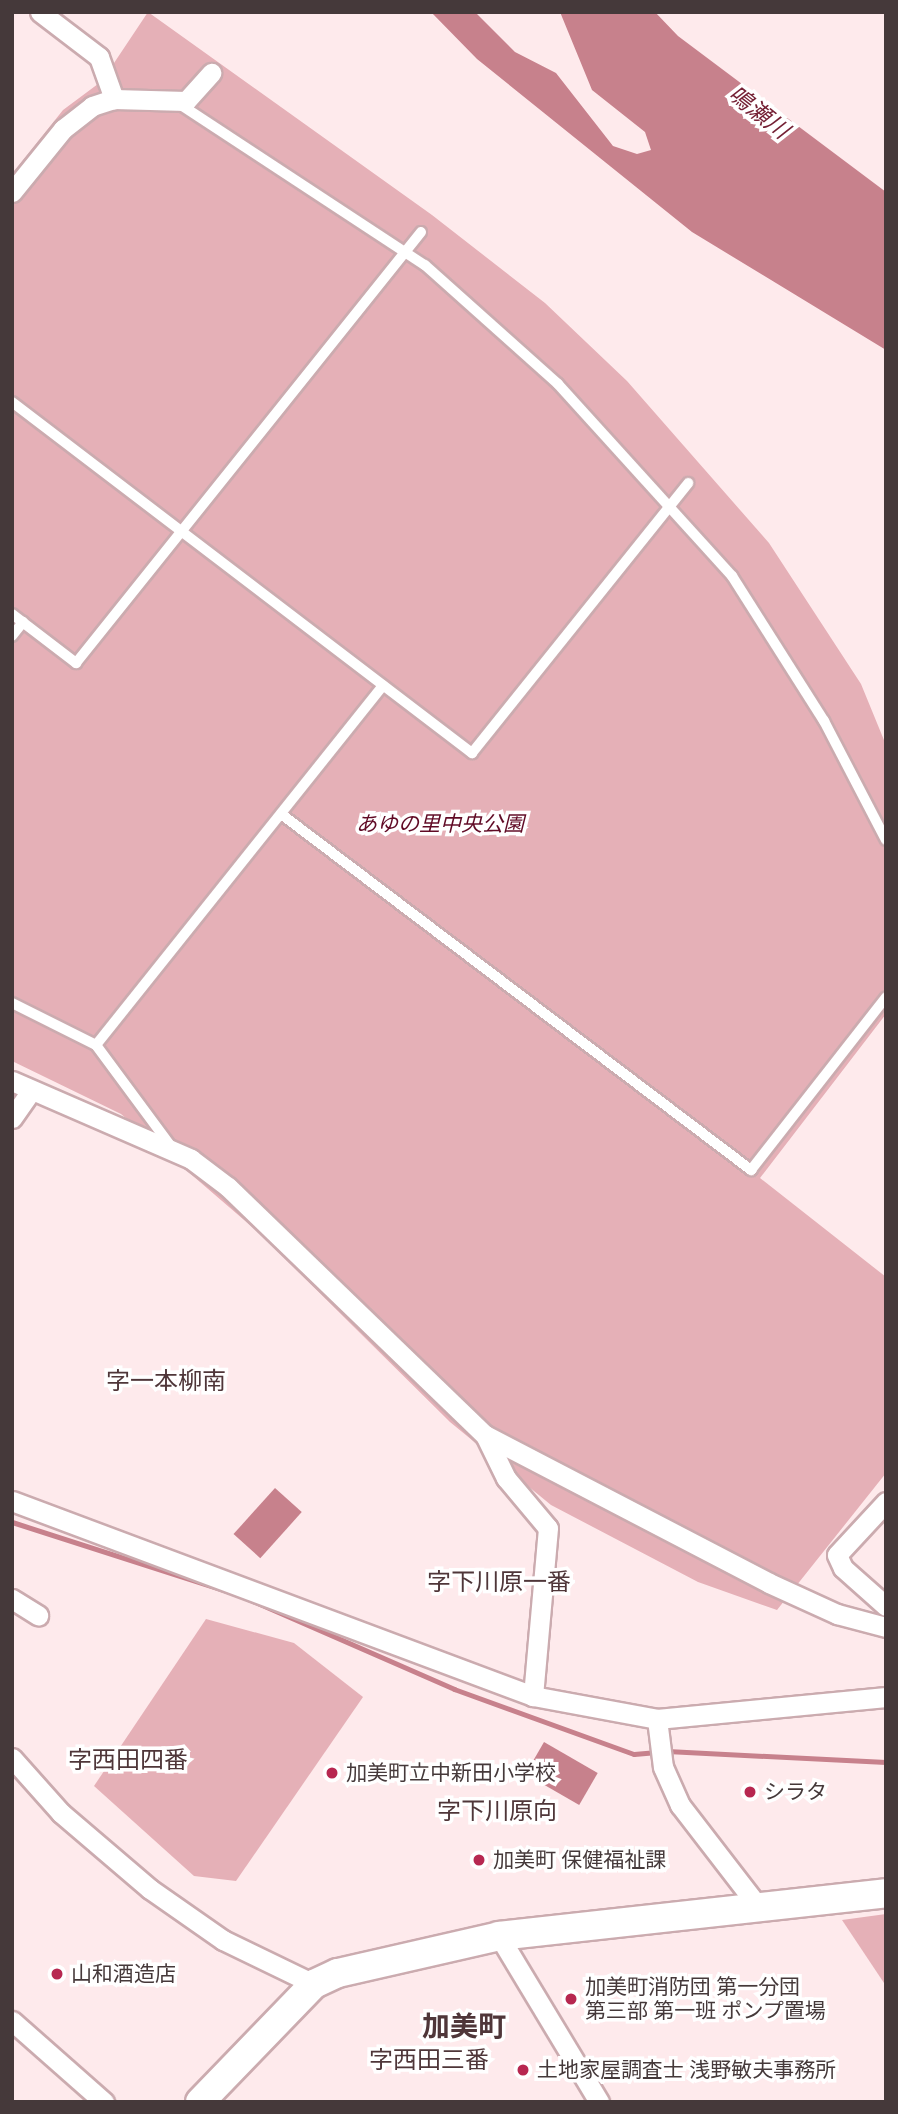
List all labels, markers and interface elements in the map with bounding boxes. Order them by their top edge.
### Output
water label: 鳴瀬川 [722,81,794,145]
park label: あゆの里中央公園 [356,811,524,837]
district label: 字一本柳南 [106,1368,226,1396]
district label: 字下川原一番 [427,1569,571,1597]
district label: 字西田四番 [68,1747,188,1775]
place label: 加美町立中新田小学校 [346,1760,556,1786]
marker: 加美町立中新田小学校 [324,1765,340,1781]
place label: シラタ [764,1779,827,1805]
marker: シラタ [742,1784,758,1800]
district label: 字下川原向 [437,1798,557,1826]
place label: 加美町 保健福祉課 [493,1847,666,1873]
marker: 加美町 保健福祉課 [471,1852,487,1868]
place label: 山和酒造店 [71,1961,176,1987]
marker: 山和酒造店 [49,1966,65,1982]
place label: 加美町消防団 第一分団 第三部 第一班 ポンプ置場 [585,1974,826,2024]
marker: 加美町消防団 第一分団 第三部 第一班 ポンプ置場 [563,1991,579,2007]
district label: 加美町 [422,2010,506,2044]
district label: 字西田三番 [369,2047,489,2075]
place label: 土地家屋調査士 浅野敏夫事務所 [537,2057,836,2083]
marker: 土地家屋調査士 浅野敏夫事務所 [515,2062,531,2078]

